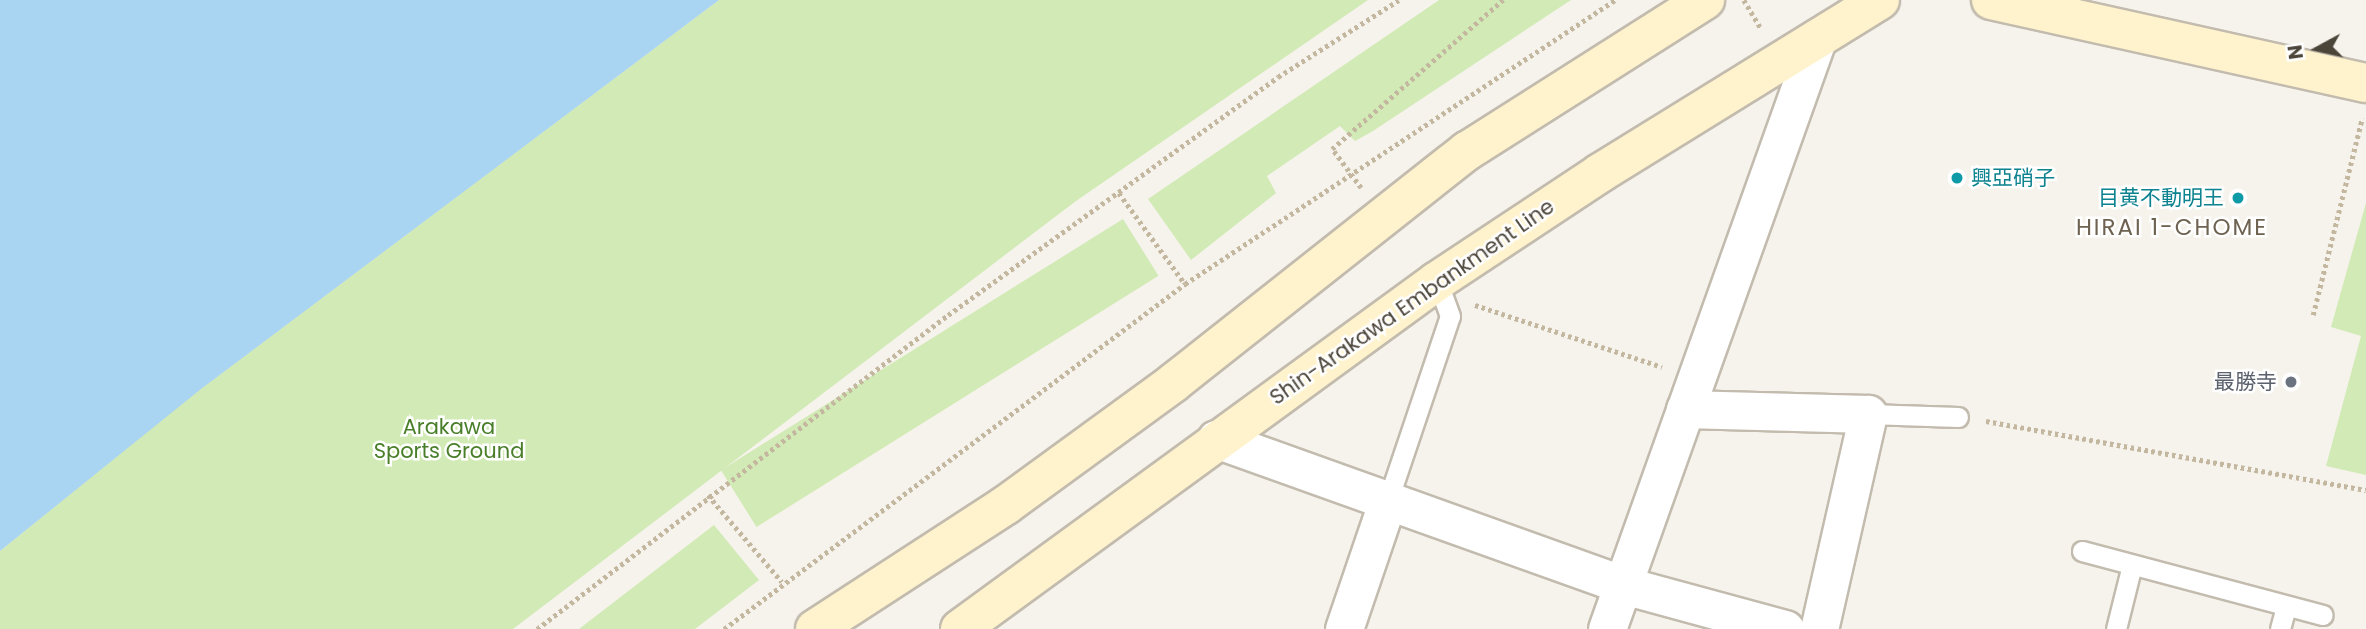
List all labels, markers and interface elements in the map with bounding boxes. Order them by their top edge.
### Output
north arrow [2282,14,2352,84]
text: N [2281,43,2310,61]
place label: 興亞硝子 [1971,165,2055,191]
marker: 興亞硝子 [1949,170,1965,186]
place label: 目黄不動明王 [2098,185,2224,211]
marker: 目黄不動明王 [2230,190,2246,206]
street label: Shin-Arakawa Embankment Line [1265,194,1559,410]
district label: HIRAI 1-CHOME [2078,213,2266,241]
place label: 最勝寺 [2214,369,2277,395]
marker: 最勝寺 [2283,374,2299,390]
park label: Arakawa Sports Ground [374,414,524,464]

